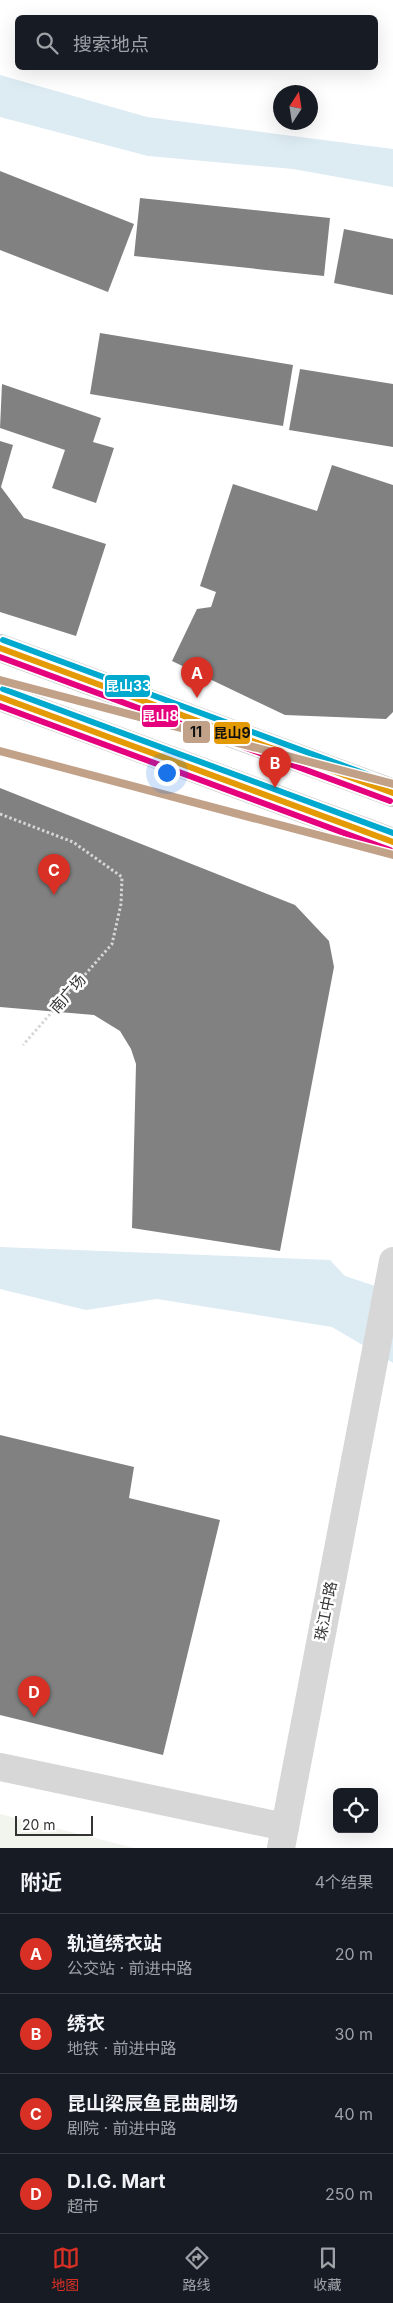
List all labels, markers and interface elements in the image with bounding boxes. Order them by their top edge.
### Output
search box [15,15,378,70]
icon: search [33,29,61,57]
text: 搜索地点 [73,33,149,56]
north arrow [273,85,318,130]
pin: A [181,657,213,698]
line badge: 昆山33 [104,674,151,698]
text: 昆山33 [105,677,151,694]
line badge: 昆山8 [141,704,179,728]
text: 昆山8 [141,707,179,724]
line badge: 11 [182,720,211,744]
line badge: 昆山9 [213,721,251,745]
text: 11 [190,723,202,740]
text: 昆山9 [213,724,251,741]
pin: B [259,747,291,788]
your location [154,760,180,786]
pin: C [38,854,70,895]
street label: 南广场 [46,970,90,1017]
street label: 珠江中路 [310,1580,341,1642]
pin: D [18,1676,50,1717]
map controls [333,1788,378,1833]
button: locate [333,1788,378,1833]
scale bar [15,1813,92,1836]
text: 20 m [22,1816,56,1833]
text: 附近 [20,1870,62,1895]
text: 4个结果 [315,1872,373,1892]
text: 轨道绣衣站 [67,1932,162,1955]
text: A [30,1944,42,1964]
text: 20 m [335,1944,373,1964]
text: 公交站 · 前进中路 [67,1958,193,1978]
text: 绣衣 [67,2012,105,2035]
text: B [31,2024,41,2044]
text: 30 m [335,2024,373,2044]
text: 地铁 · 前进中路 [67,2038,177,2058]
text: 昆山梁辰鱼昆曲剧场 [67,2092,238,2115]
text: C [30,2104,42,2124]
text: 40 m [334,2104,373,2124]
text: 剧院 · 前进中路 [67,2118,177,2138]
text: D.I.G. Mart [67,2170,165,2193]
text: D [30,2184,42,2204]
text: 250 m [325,2184,373,2204]
text: 超市 [67,2196,99,2216]
tab: 地图 [52,2244,80,2294]
tab: 路线 [183,2244,211,2294]
tab: 收藏 [314,2244,342,2294]

